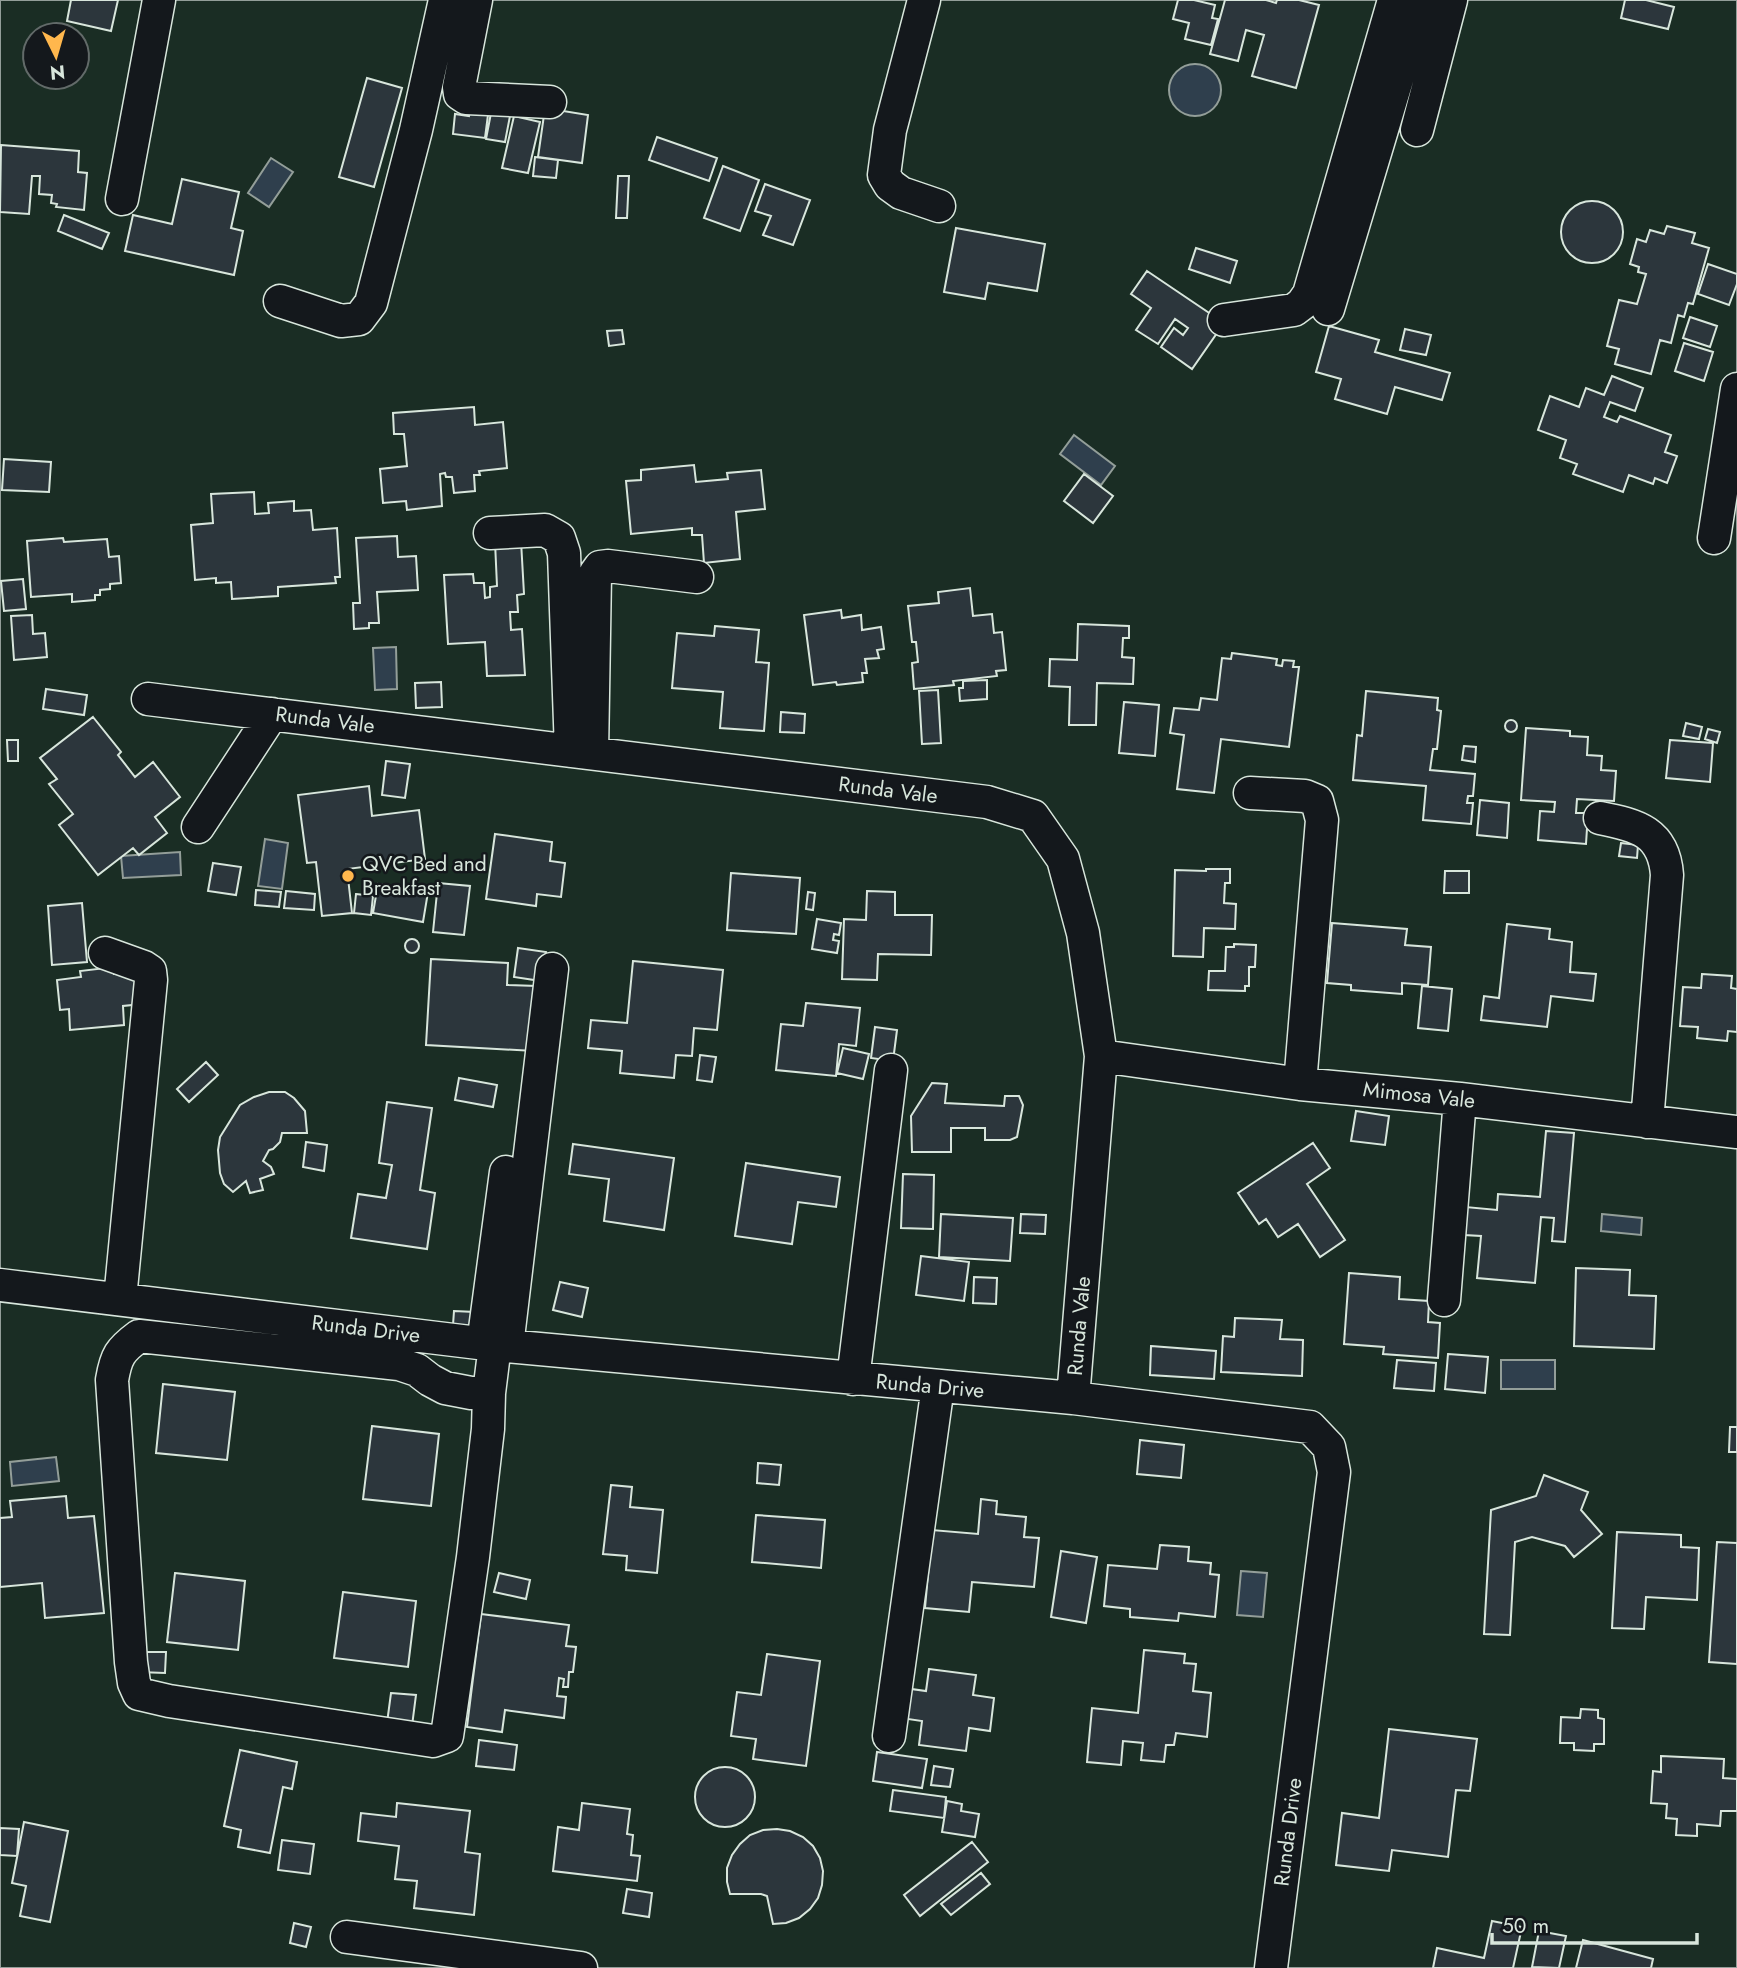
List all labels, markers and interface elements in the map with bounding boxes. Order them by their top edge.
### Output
north arrow [21,21,91,91]
text: N [49,58,66,87]
street label: Runda Vale [274,699,376,741]
street label: Runda Vale [837,769,939,811]
place label: QVC Bed and Breakfast [362,849,487,903]
marker: QVC Bed and Breakfast [340,868,356,884]
street label: Mimosa Vale [1361,1074,1477,1116]
street label: Runda Vale [1060,1275,1098,1377]
street label: Runda Drive [310,1307,422,1351]
street label: Runda Drive [874,1366,986,1406]
street label: Runda Drive [1266,1776,1310,1888]
scale bar [1492,1902,1697,1946]
text: 50 m [1502,1911,1549,1941]

